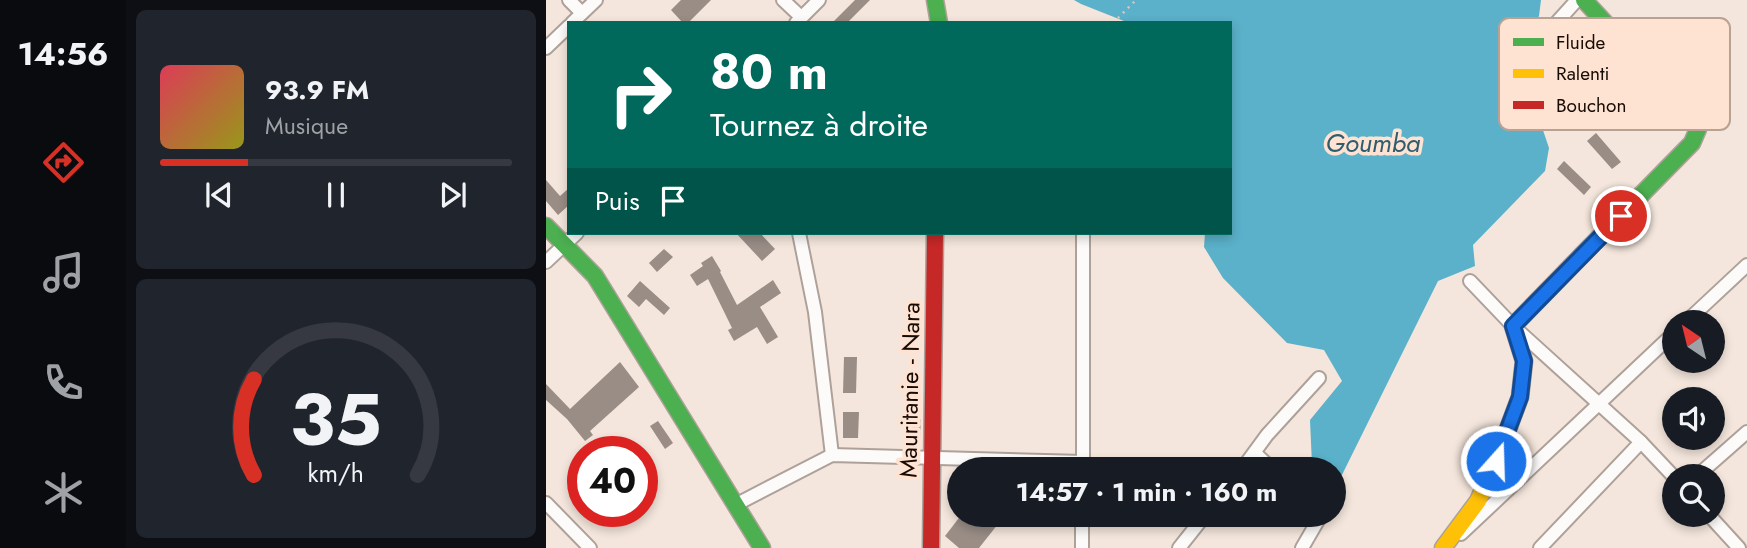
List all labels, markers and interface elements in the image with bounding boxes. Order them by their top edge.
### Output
legend [1499,18,1730,130]
text: Fluide [1556,29,1606,56]
text: 14:56 [18,31,108,77]
text: 80 m [710,37,828,107]
icon: right [595,49,686,140]
text: Ralenti [1556,60,1609,87]
text: 93.9 FM [265,71,369,109]
text: Bouchon [1556,92,1626,119]
text: Tournez à droite [710,102,928,148]
text: Musique [265,109,348,143]
water label: Goumba [1325,124,1421,162]
icon: directions [39,138,88,187]
icon: previous [200,176,238,214]
icon: pause [317,176,355,214]
icon: next [434,176,472,214]
text: Puis [595,182,640,220]
icon: arrive [654,182,692,220]
pin [1591,186,1651,246]
icon: arrive [1602,197,1640,235]
icon: music [39,248,88,297]
street label: Mauritanie - Nara [890,302,929,478]
north arrow [1662,310,1726,373]
map controls [1662,310,1725,527]
icon: phone [39,358,88,407]
text: 35 [290,367,382,472]
button: sound [1662,387,1725,450]
position arrow [1459,424,1533,498]
speed limit sign: 40 [567,436,658,527]
text: km/h [308,454,364,490]
button: search [1662,464,1725,527]
icon: climate [39,468,88,517]
text: 14:57 · 1 min · 160 m [1016,473,1277,511]

